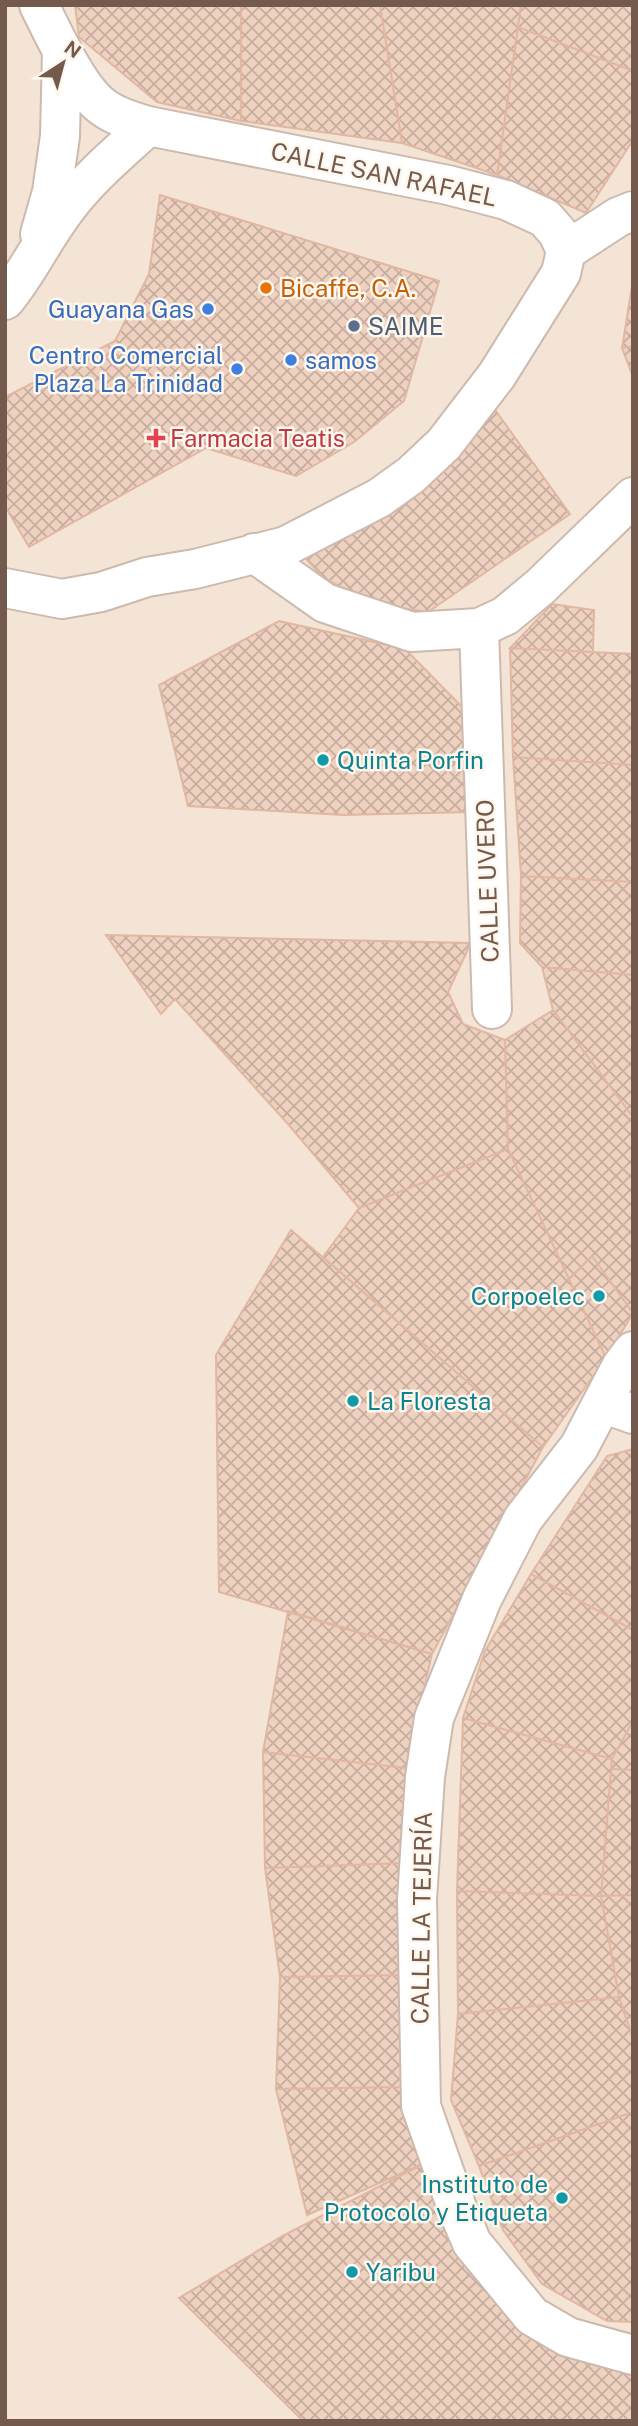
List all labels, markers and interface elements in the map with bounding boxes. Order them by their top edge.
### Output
north arrow [28,28,98,98]
text: N [61,36,85,63]
street label: CALLE SAN RAFAEL [268,136,500,212]
place label: Bicaffe, C.A. [280,274,416,302]
marker: Bicaffe, C.A. [258,280,274,296]
place label: Guayana Gas [48,295,194,323]
marker: Guayana Gas [200,301,216,317]
place label: SAIME [368,312,444,340]
marker: SAIME [346,318,362,334]
place label: Centro Comercial Plaza La Trinidad [29,341,223,397]
place label: samos [305,346,377,374]
marker: samos [283,352,299,368]
marker: Centro Comercial Plaza La Trinidad [229,361,245,377]
place label: Farmacia Teatis [170,424,345,452]
marker: Farmacia Teatis [148,430,164,446]
place label: Quinta Porfin [337,746,484,774]
marker: Quinta Porfin [315,752,331,768]
street label: CALLE UVERO [470,799,504,963]
place label: Corpoelec [471,1282,585,1310]
marker: Corpoelec [591,1288,607,1304]
place label: La Floresta [367,1387,491,1415]
marker: La Floresta [345,1393,361,1409]
street label: CALLE LA TEJERÍA [405,1811,437,2025]
place label: Instituto de Protocolo y Etiqueta [324,2170,548,2226]
marker: Instituto de Protocolo y Etiqueta [554,2190,570,2206]
place label: Yaribu [366,2258,436,2286]
marker: Yaribu [344,2264,360,2280]

